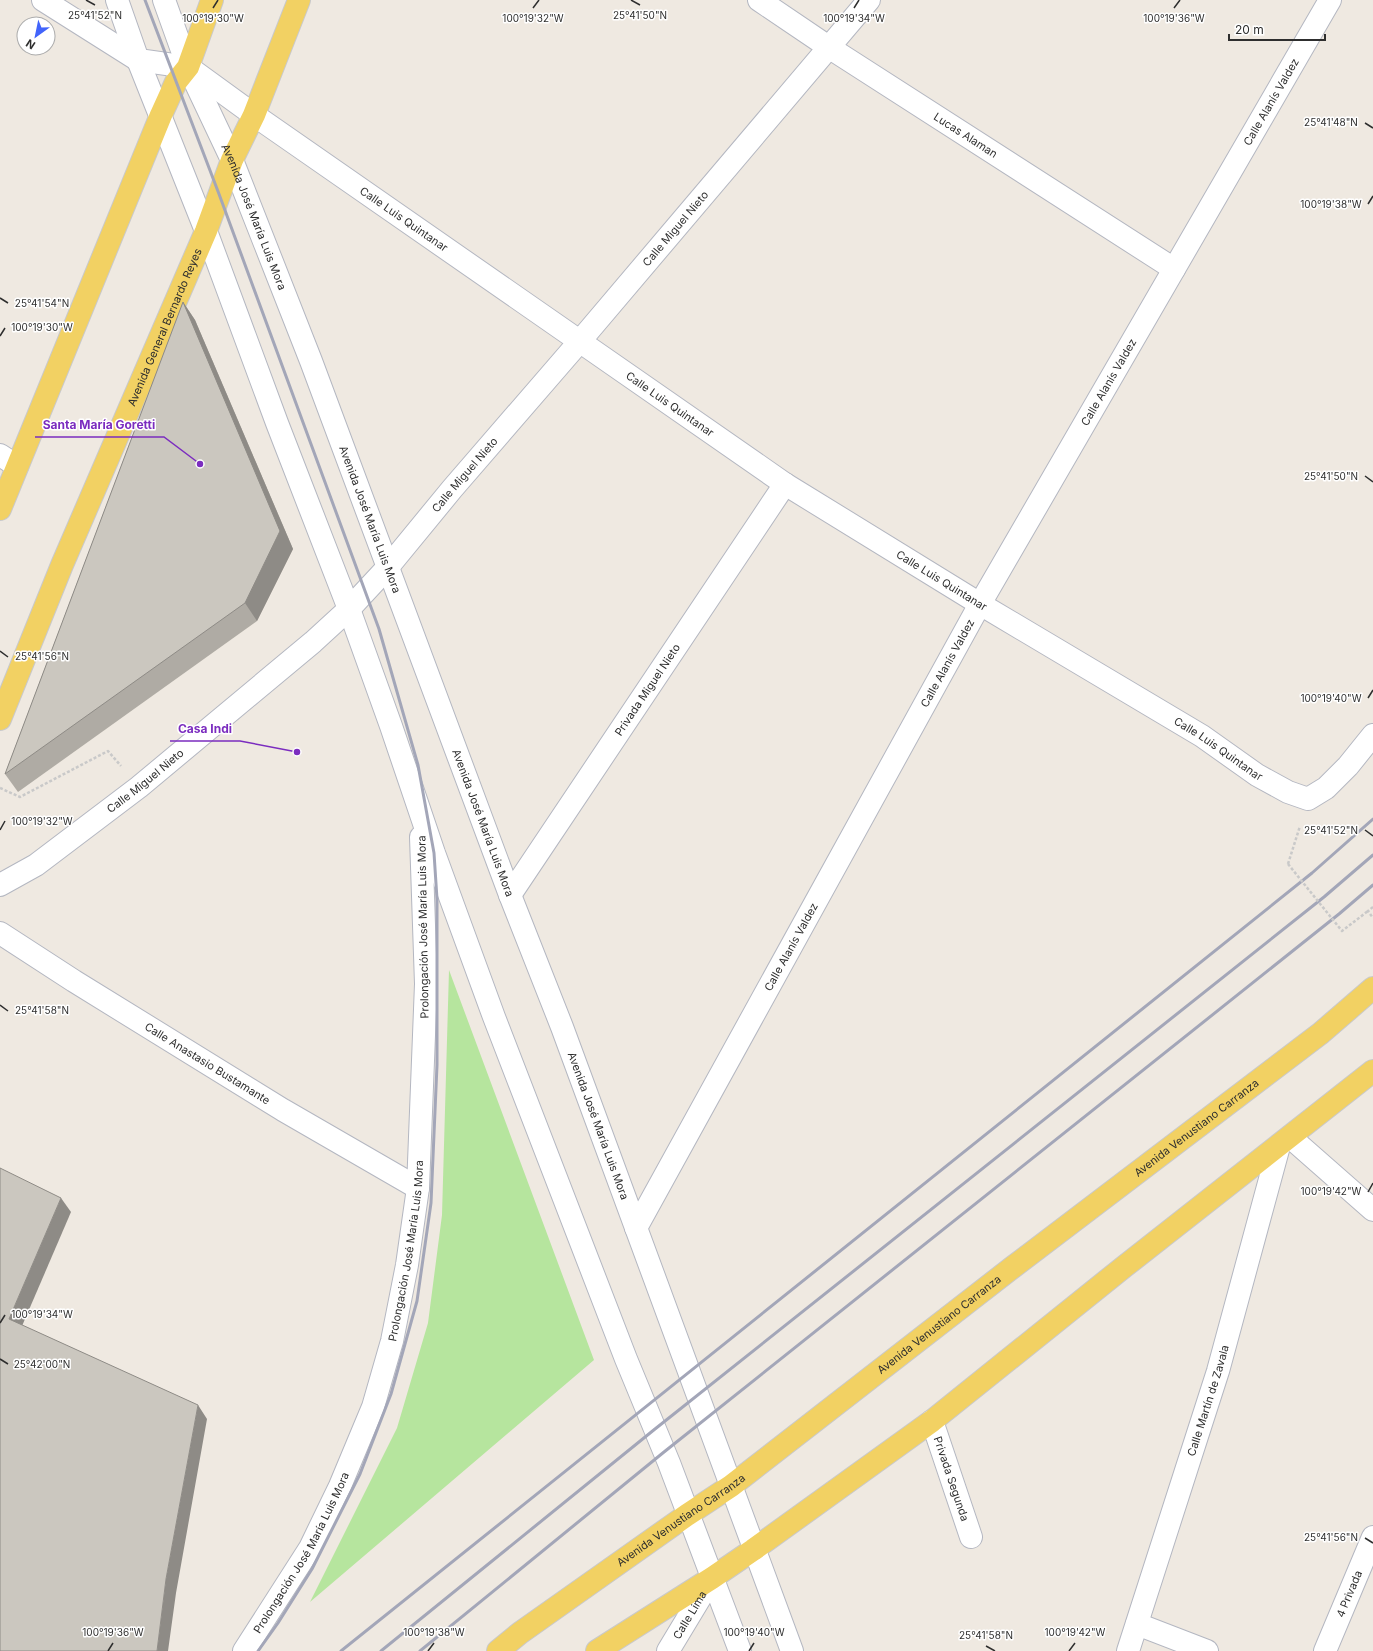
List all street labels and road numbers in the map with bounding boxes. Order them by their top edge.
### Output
street label: Calle Alanís Valdez [1240,56,1302,148]
street label: Lucas Alaman [931,110,1000,161]
street label: Avenida José María Luis Mora [218,141,289,292]
street label: Calle Luis Quintanar [357,184,451,255]
street label: Calle Miguel Nieto [639,188,711,269]
street label: Avenida General Bernardo Reyes [124,246,205,408]
street label: Calle Alanís Valdez [1078,336,1139,428]
street label: Calle Luis Quintanar [623,369,717,440]
street label: Calle Miguel Nieto [429,434,501,515]
street label: Avenida José María Luis Mora [336,444,404,595]
street label: Calle Luis Quintanar [894,547,990,614]
street label: Calle Alanís Valdez [917,617,977,710]
street label: Privada Miguel Nieto [612,641,683,738]
street label: Calle Luis Quintanar [1171,714,1265,784]
street label: Calle Miguel Nieto [104,746,187,816]
street label: Avenida José María Luis Mora [449,747,517,899]
street label: Prolongación José María Luis Mora [414,835,432,1019]
street label: Calle Alanís Valdez [761,900,821,993]
street label: Calle Anastasio Bustamante [142,1019,273,1107]
street label: Avenida José María Luis Mora [565,1050,632,1201]
street label: Avenida Venustiano Carranza [1131,1076,1262,1180]
street label: Prolongación José María Luis Mora [385,1160,426,1343]
street label: Avenida Venustiano Carranza [874,1272,1004,1377]
street label: Calle Martín de Zavala [1184,1343,1232,1458]
street label: Privada Segunda [931,1435,972,1523]
street label: Prolongación José María Luis Mora [250,1470,352,1636]
street label: Avenida Venustiano Carranza [614,1471,748,1569]
street label: 4 Privada [1333,1568,1365,1619]
street label: Calle Lima [670,1588,710,1642]

